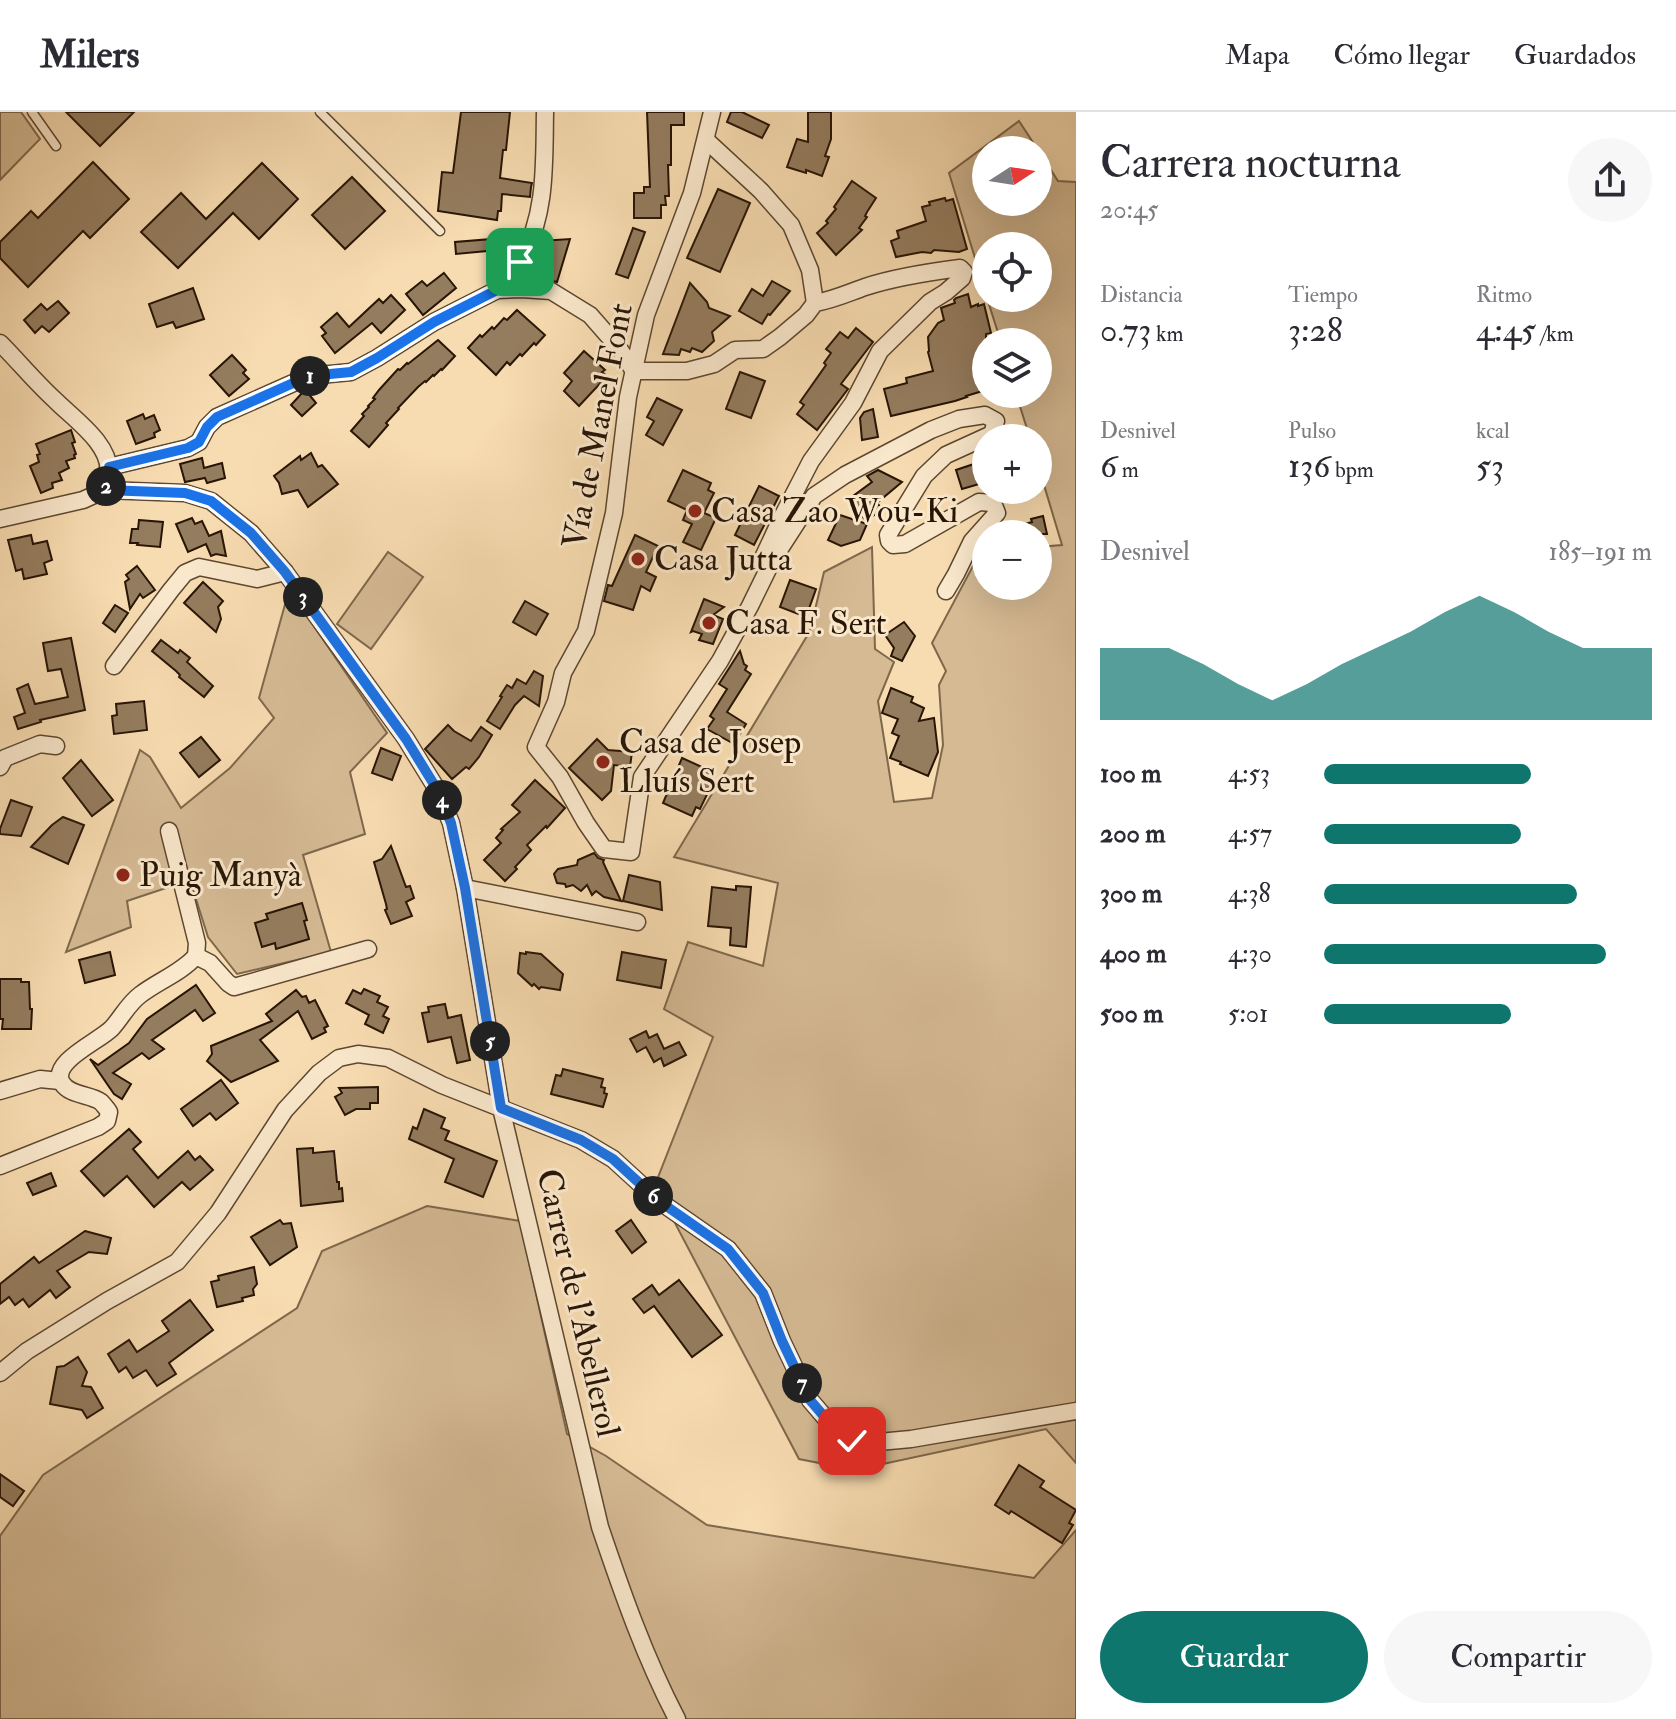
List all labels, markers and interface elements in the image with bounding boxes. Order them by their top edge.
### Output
text: Milers [40,31,140,79]
text: Mapa [1225,38,1289,73]
text: Cómo llegar [1333,38,1470,73]
text: Guardados [1514,38,1636,73]
north arrow [972,136,1052,216]
map controls [972,136,1052,600]
text: Carrera nocturna [1100,136,1401,191]
button: share [1568,138,1652,222]
text: 20:45 [1100,194,1158,226]
pin [486,228,554,296]
button: locate [972,232,1052,312]
icon: arrive [498,240,542,284]
text: Distancia [1100,281,1183,309]
text: Tiempo [1288,281,1358,309]
text: Ritmo [1476,281,1532,309]
street label: Vía de Manel Font [553,300,643,552]
text: 0.73 [1100,309,1151,352]
text: 3:28 [1288,309,1343,352]
text: 4:45 [1476,309,1536,352]
text: km [1151,320,1184,348]
text: /km [1536,320,1574,348]
button: layers [972,328,1052,408]
pin: 1 [290,356,330,396]
text: 1 [306,362,314,390]
text: Desnivel [1100,417,1176,445]
text: Pulso [1288,417,1336,445]
text: kcal [1476,417,1510,445]
button: + [972,424,1052,504]
text: 6 [1100,445,1117,488]
text: 136 [1288,445,1330,488]
text: 53 [1476,445,1504,488]
text: m [1117,456,1139,484]
text: bpm [1330,456,1374,484]
pin: 2 [86,466,126,506]
text: 2 [100,472,112,500]
place label: Casa Zao Wou-Ki [711,490,958,533]
marker: Casa Zao Wou-Ki [686,502,704,520]
button: − [972,520,1052,600]
text: Desnivel [1100,536,1190,568]
text: 185–191 m [1549,536,1652,568]
place label: Casa Jutta [654,538,793,581]
marker: Casa Jutta [629,550,647,568]
pin: 3 [283,577,323,617]
text: 3 [299,583,307,611]
place label: Casa F. Sert [725,602,887,645]
marker: Casa F. Sert [700,614,718,632]
place label: Casa de Josep Lluís Sert [619,721,801,803]
marker: Casa de Josep Lluís Sert [594,753,612,771]
text: 100 m [1100,758,1161,790]
text: 4:53 [1228,758,1270,790]
pin: 4 [422,780,462,820]
text: 4 [436,786,448,814]
text: 200 m [1100,818,1165,850]
text: 4:57 [1228,818,1272,850]
place label: Puig Manyà [139,854,303,897]
marker: Puig Manyà [114,866,132,884]
text: 300 m [1100,878,1162,910]
text: 4:38 [1228,878,1271,910]
text: 400 m [1100,938,1166,970]
text: 4:30 [1228,938,1272,970]
text: 500 m [1100,998,1164,1030]
text: 5:01 [1228,998,1268,1030]
pin: 5 [470,1021,510,1061]
text: 5 [485,1027,495,1055]
street label: Carrer de l'Abellerol [526,1165,630,1441]
pin: 6 [633,1176,673,1216]
text: 6 [647,1182,659,1210]
pin: 7 [782,1363,822,1403]
text: 7 [797,1369,807,1397]
pin [818,1407,886,1475]
icon: check [830,1419,874,1463]
button: Guardar [1100,1611,1368,1703]
button: Compartir [1384,1611,1652,1703]

